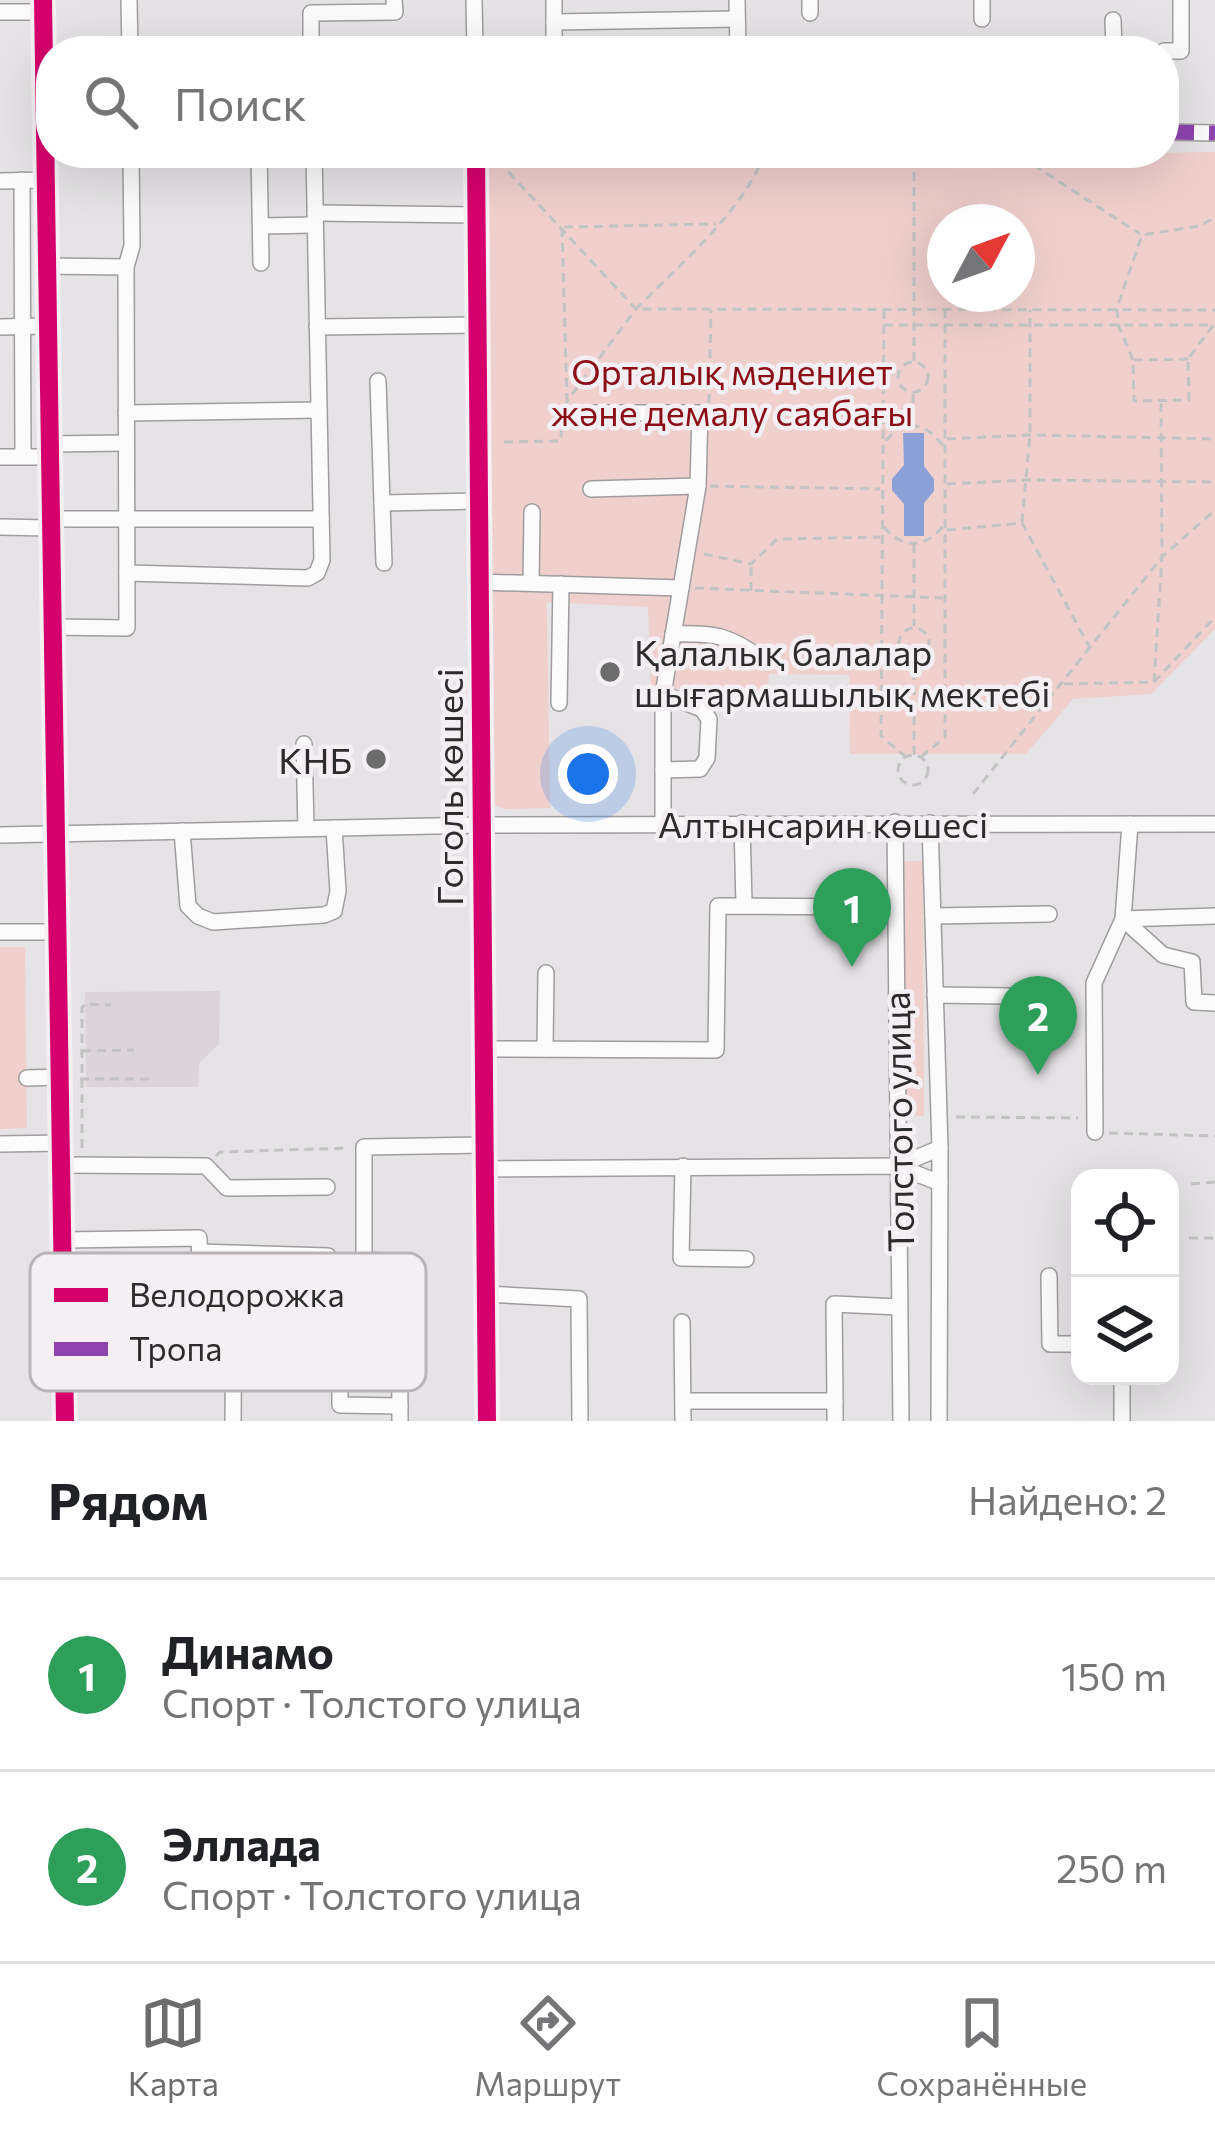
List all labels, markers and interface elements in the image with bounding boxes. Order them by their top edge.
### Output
search box [36,36,1179,168]
icon: search [78,69,144,135]
text: Поиск [174,75,307,130]
north arrow [927,204,1035,312]
park label: Орталық мәдениет және демалу саябағы [551,348,913,433]
place label: Қалалық балалар шығармашылық мектебі [634,629,1050,714]
marker: Қалалық балалар шығармашылық мектебі [597,659,623,685]
street label: Гоголь көшесі [426,668,470,906]
place label: КНБ [278,737,352,781]
your location [558,744,618,804]
marker: КНБ [363,746,389,772]
street label: Алтынсарин көшесі [658,801,988,845]
pin: 1 [813,868,891,967]
pin: 2 [999,976,1077,1075]
street label: Толстого улица [873,991,921,1253]
map controls [1071,1169,1179,1385]
button: locate [1071,1169,1179,1277]
legend [30,1253,426,1391]
text: Велодорожка [129,1273,345,1314]
button: layers [1071,1277,1179,1385]
text: Тропа [129,1327,222,1368]
text: Рядом [48,1468,209,1531]
text: Найдено: 2 [968,1475,1167,1523]
text: Динамо [162,1623,334,1678]
text: 1 [78,1651,96,1699]
text: 150 m [1061,1651,1167,1699]
text: Спорт · Толстого улица [162,1678,582,1726]
text: Эллада [162,1815,321,1870]
text: 2 [76,1843,98,1891]
text: 250 m [1056,1843,1167,1891]
text: Спорт · Толстого улица [162,1870,582,1918]
tab: Карта [128,1990,219,2103]
tab: Маршрут [474,1990,621,2103]
tab: Сохранённые [877,1990,1087,2103]

